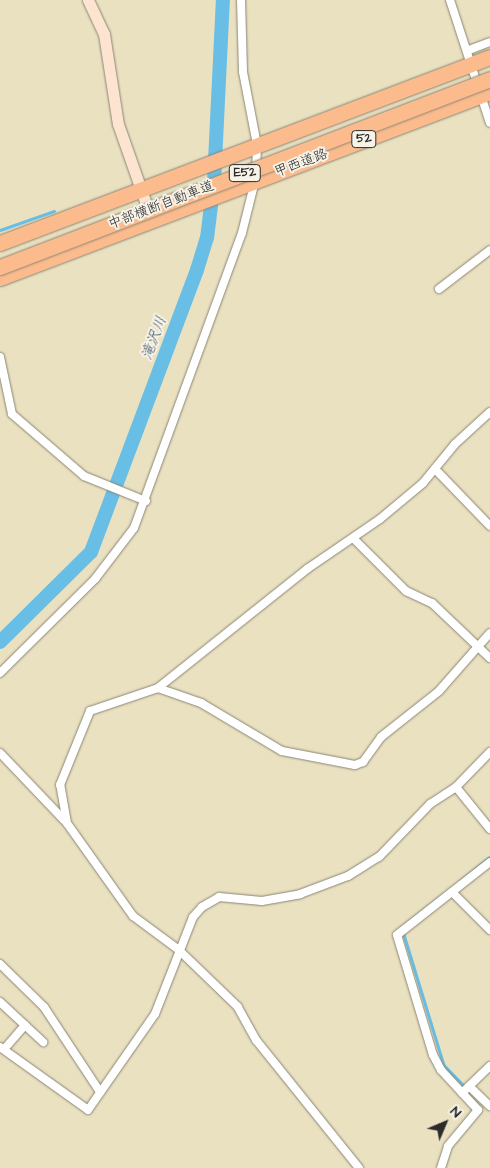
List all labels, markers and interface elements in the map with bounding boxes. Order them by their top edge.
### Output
road number: 52 [350,130,378,148]
street label: 甲西道路 [272,145,330,181]
road number: E52 [229,164,261,182]
street label: 中部横断自動車道 [106,177,216,233]
water label: 滝沢川 [138,314,170,362]
north arrow [420,1098,470,1148]
text: N [445,1102,466,1123]

